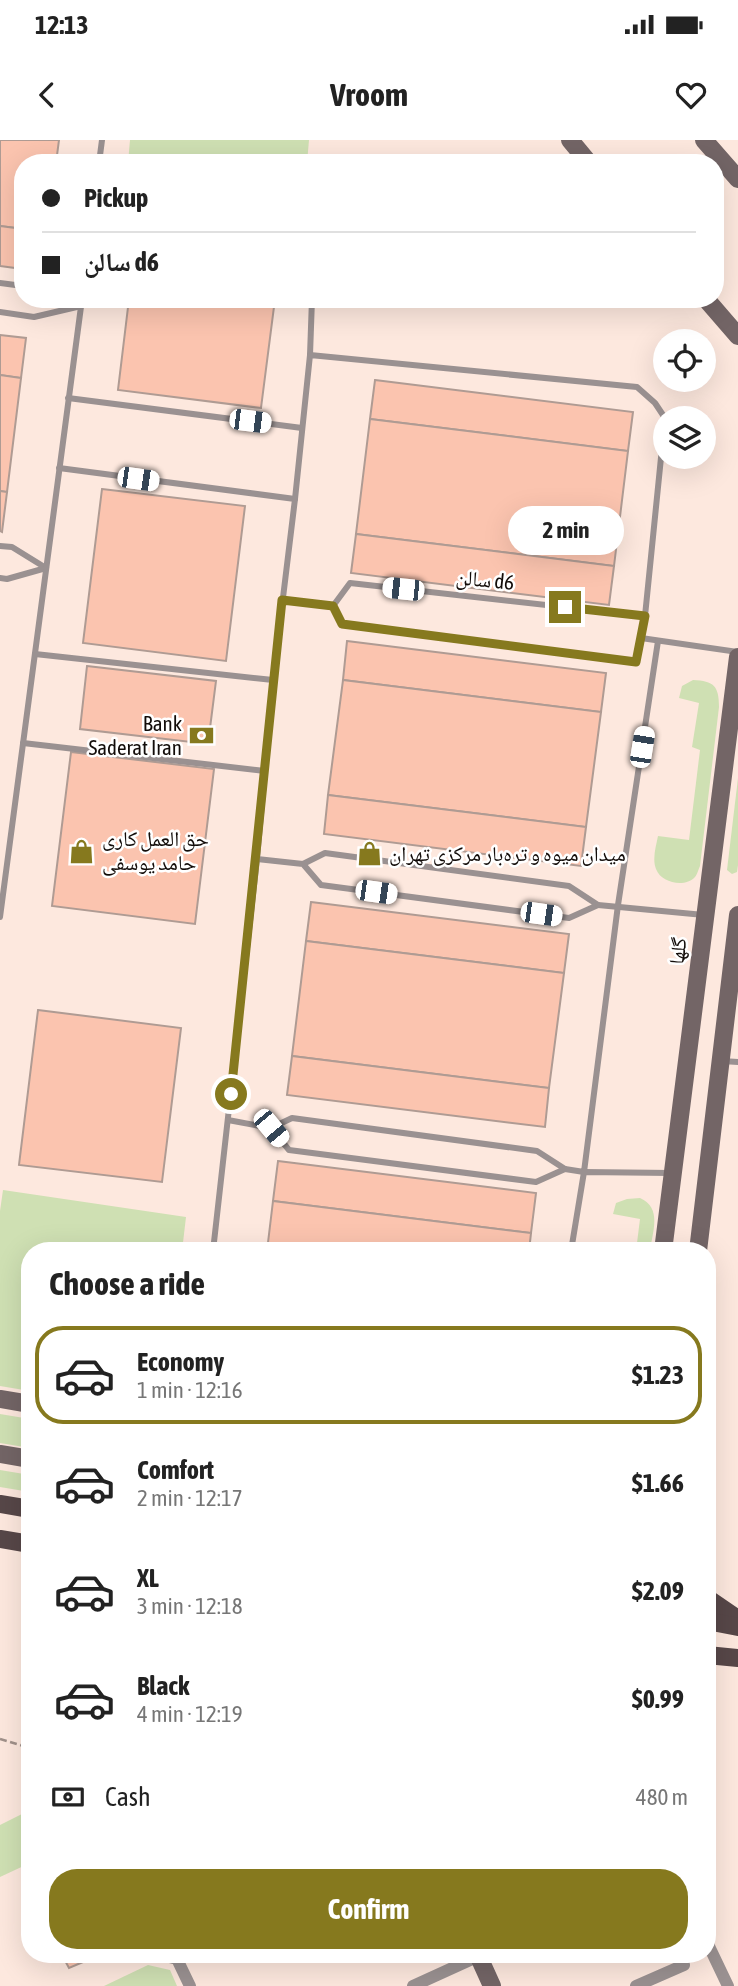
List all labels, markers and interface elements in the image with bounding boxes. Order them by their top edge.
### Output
text: 12:13 [35,10,89,40]
icon: back [28,76,66,114]
text: Vroom [330,76,408,113]
icon: heart [672,76,710,114]
text: Pickup [84,183,148,213]
text: سالن d6 [84,247,159,277]
map controls [653,329,716,469]
button: locate [653,329,716,392]
button: layers [653,406,716,469]
car [228,408,273,434]
car [116,466,161,492]
callout: 2 min [507,505,623,554]
text: 2 min [543,517,589,543]
street label: سالن d6 [455,564,516,596]
car [382,576,425,602]
route end [549,591,581,623]
place label: Bank Saderat Iran [88,711,182,759]
bank icon: Bank Saderat Iran [188,722,216,750]
car [629,725,656,769]
place label: حق العمل کاری حامد یوسفی [102,826,209,876]
shop icon: حق العمل کاری حامد یوسفی [68,837,96,865]
shop icon: میدان میوه و تره‌بار مرکزی تهران [355,840,383,868]
place label: میدان میوه و تره‌بار مرکزی تهران [389,841,626,866]
car [354,879,399,905]
car [519,901,564,927]
street label: گلها [663,936,692,966]
route start [215,1078,247,1110]
car [250,1105,293,1151]
text: Choose a ride [49,1265,205,1302]
icon: car [53,1344,116,1407]
text: Economy [137,1347,224,1377]
text: $1.23 [632,1360,684,1390]
text: 1 min · 12:16 [137,1377,243,1403]
icon: car [53,1452,116,1515]
text: Comfort [137,1455,214,1485]
text: $1.66 [632,1468,684,1498]
text: 2 min · 12:17 [137,1485,243,1511]
icon: car [53,1560,116,1623]
text: XL [137,1563,159,1593]
text: $2.09 [632,1576,684,1606]
text: 3 min · 12:18 [137,1593,243,1619]
icon: car [53,1668,116,1731]
text: Black [137,1671,189,1701]
text: $0.99 [632,1684,684,1714]
text: 4 min · 12:19 [137,1701,243,1727]
icon: cash [49,1778,87,1816]
text: Cash [105,1782,151,1812]
text: 480 m [636,1784,688,1810]
button: Confirm [49,1869,688,1949]

